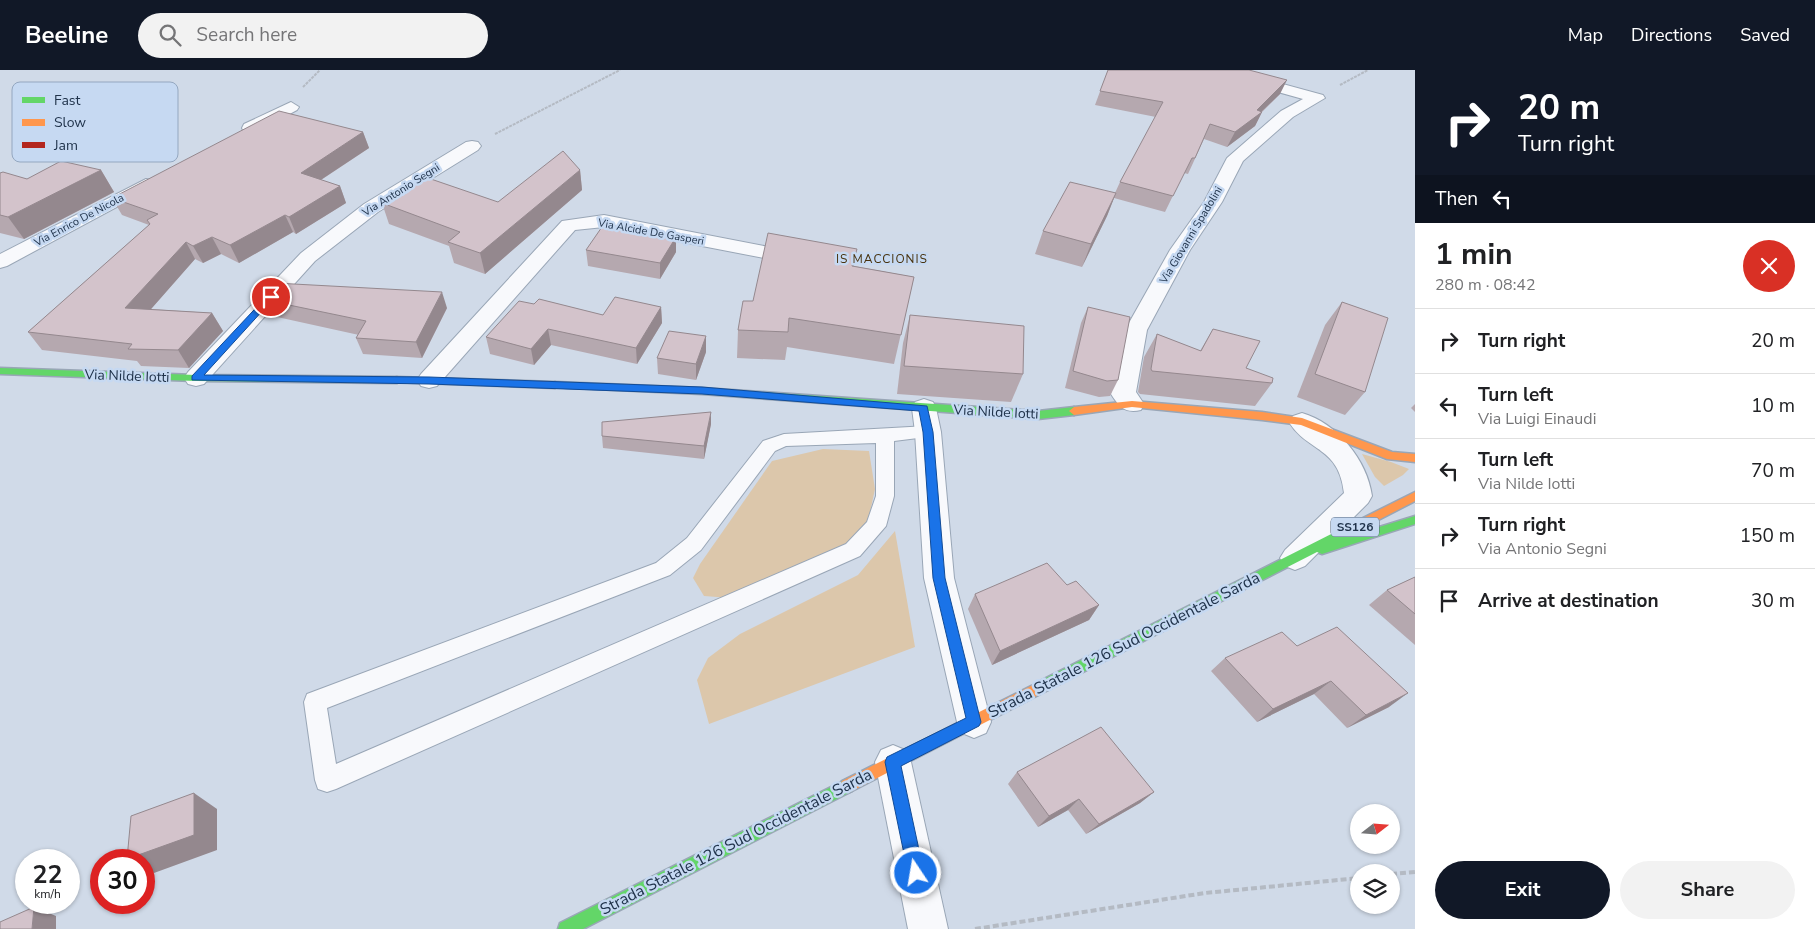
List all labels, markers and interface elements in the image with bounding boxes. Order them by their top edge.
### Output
search box [138,13,488,58]
text: Beeline [25,19,108,51]
icon: search [156,21,184,49]
text: Search here [196,22,297,48]
text: Map [1568,23,1603,47]
text: Directions [1631,23,1712,47]
text: Saved [1740,23,1790,47]
legend [12,82,178,162]
text: 20 m [1518,84,1600,131]
icon: right [1435,90,1500,155]
text: Fast [54,91,80,110]
text: Slow [54,113,86,132]
text: Turn right [1518,129,1614,159]
text: Jam [53,136,78,155]
street label: Via Antonio Segni [359,160,443,220]
street label: Via Giovanni Spadolini [1156,184,1226,287]
icon: left [1488,185,1516,213]
text: Then [1435,186,1478,212]
street label: Via Enrico De Nicola [31,190,127,250]
street label: Via Alcide De Gasperi [596,215,705,249]
text: 1 min [1435,234,1513,275]
button: close [1743,240,1795,292]
district label: IS MACCIONIS [836,251,928,267]
text: 280 m · 08:42 [1435,274,1536,296]
pin [250,276,292,318]
icon: arrive [257,283,285,311]
icon: right [1435,327,1463,355]
text: Turn right [1478,328,1565,354]
text: 20 m [1751,328,1795,354]
street label: Via Nilde Iotti [83,365,170,387]
text: Turn left [1478,382,1553,408]
icon: left [1435,392,1463,420]
text: 10 m [1751,393,1795,419]
street label: Via Nilde Iotti [952,400,1039,424]
text: Via Luigi Einaudi [1478,408,1596,430]
text: Turn left [1478,447,1553,473]
icon: left [1435,457,1463,485]
text: 70 m [1751,458,1795,484]
text: Via Nilde Iotti [1478,473,1575,495]
text: Turn right [1478,512,1565,538]
road number: SS126 [1331,518,1379,537]
icon: right [1435,522,1463,550]
text: 150 m [1740,523,1795,549]
text: Via Antonio Segni [1478,538,1607,560]
street label: Strada Statale 126 Sud Occidentale Sarda [984,567,1264,723]
icon: arrive [1435,587,1463,615]
text: Arrive at destination [1478,588,1659,614]
text: 30 m [1751,588,1795,614]
street label: Strada Statale 126 Sud Occidentale Sarda [596,764,876,920]
north arrow [1350,804,1400,854]
map controls [1350,804,1400,914]
position arrow [889,846,941,898]
speed limit sign: 30 [90,849,155,914]
text: 22 [32,858,63,892]
button: Exit [1435,861,1610,919]
button: Share [1620,861,1795,919]
button: layers [1350,864,1400,914]
text: km/h [34,886,61,902]

